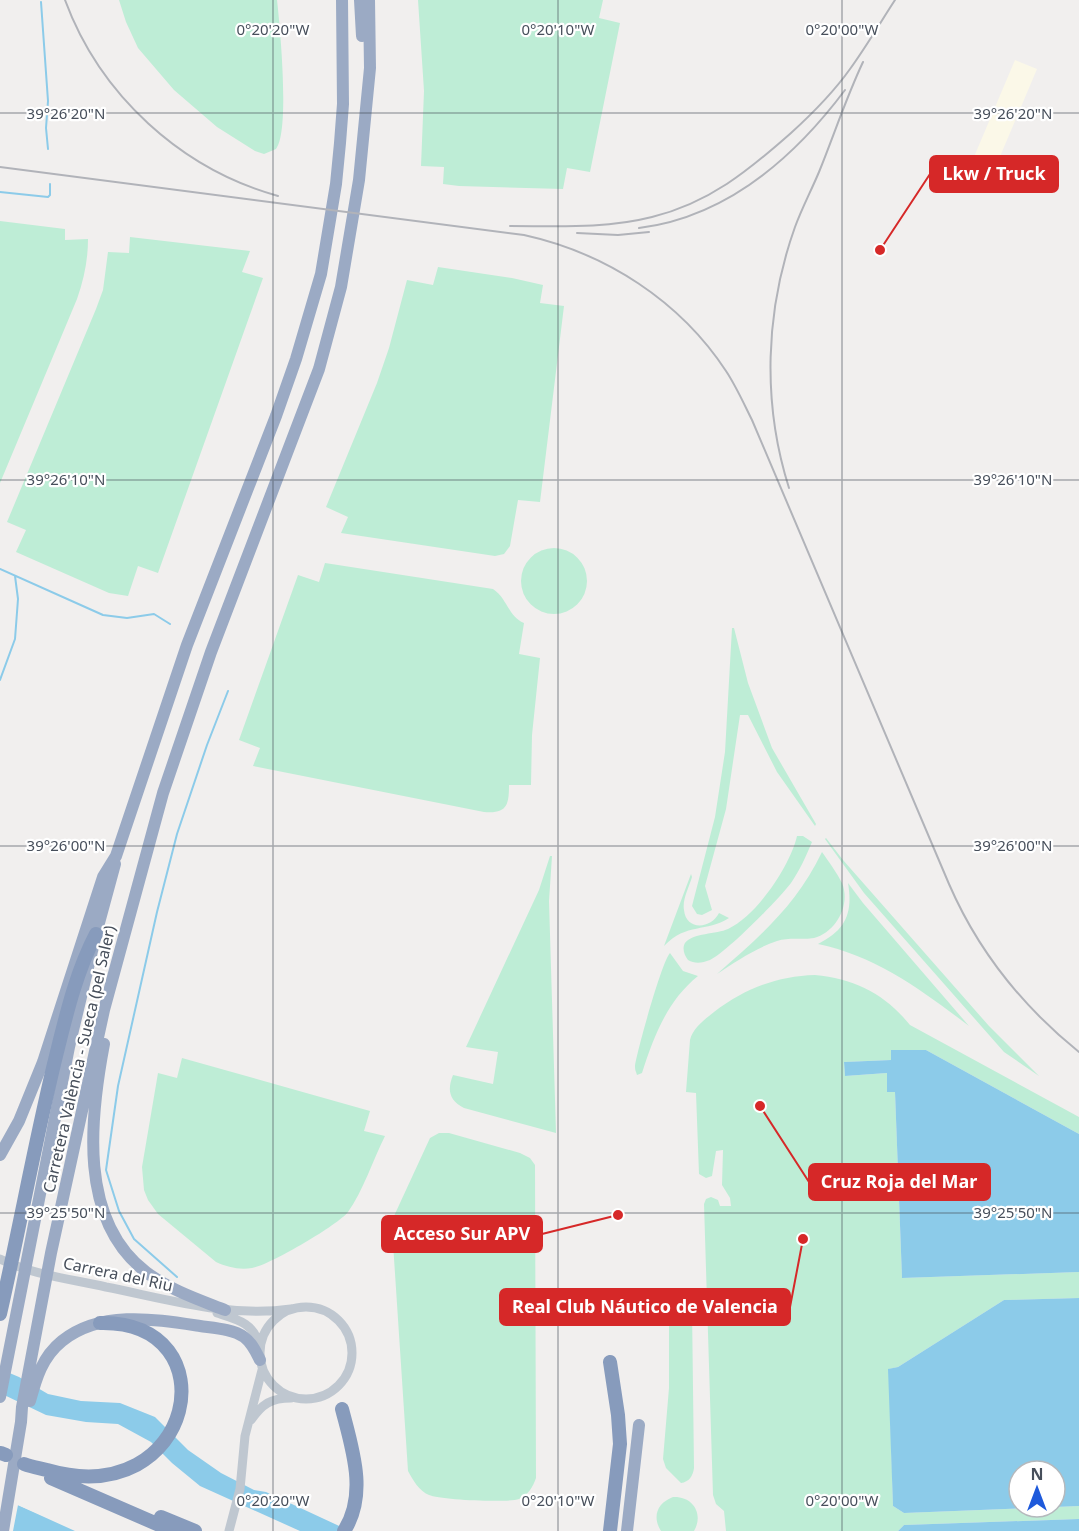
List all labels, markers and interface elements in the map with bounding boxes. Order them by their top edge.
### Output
text: 0°20'20"W [236,19,310,39]
text: 0°20'10"W [521,19,595,39]
text: 0°20'00"W [805,19,879,39]
text: 39°26'20"N [27,103,105,123]
text: 39°26'20"N [974,103,1052,123]
callout: Lkw / Truck [930,156,1058,192]
text: Lkw / Truck [942,161,1046,185]
text: 39°26'10"N [27,469,105,489]
text: 39°26'10"N [974,469,1052,489]
text: 39°26'00"N [27,835,105,855]
text: 39°26'00"N [974,835,1052,855]
street label: Carretera València - Sueca (pel Saler) [38,923,121,1195]
callout: Cruz Roja del Mar [809,1164,990,1200]
text: Cruz Roja del Mar [821,1169,977,1193]
text: 39°25'50"N [27,1202,105,1222]
text: 39°25'50"N [974,1202,1052,1222]
callout: Acceso Sur APV [382,1216,542,1252]
text: Acceso Sur APV [394,1221,531,1245]
street label: Carrera del Riu [61,1252,175,1296]
callout: Real Club Náutico de Valencia [500,1289,790,1325]
text: Real Club Náutico de Valencia [512,1294,778,1318]
north arrow [1007,1459,1067,1519]
text: N [1030,1463,1044,1485]
text: 0°20'20"W [236,1490,310,1510]
text: 0°20'10"W [521,1490,595,1510]
text: 0°20'00"W [805,1490,879,1510]

